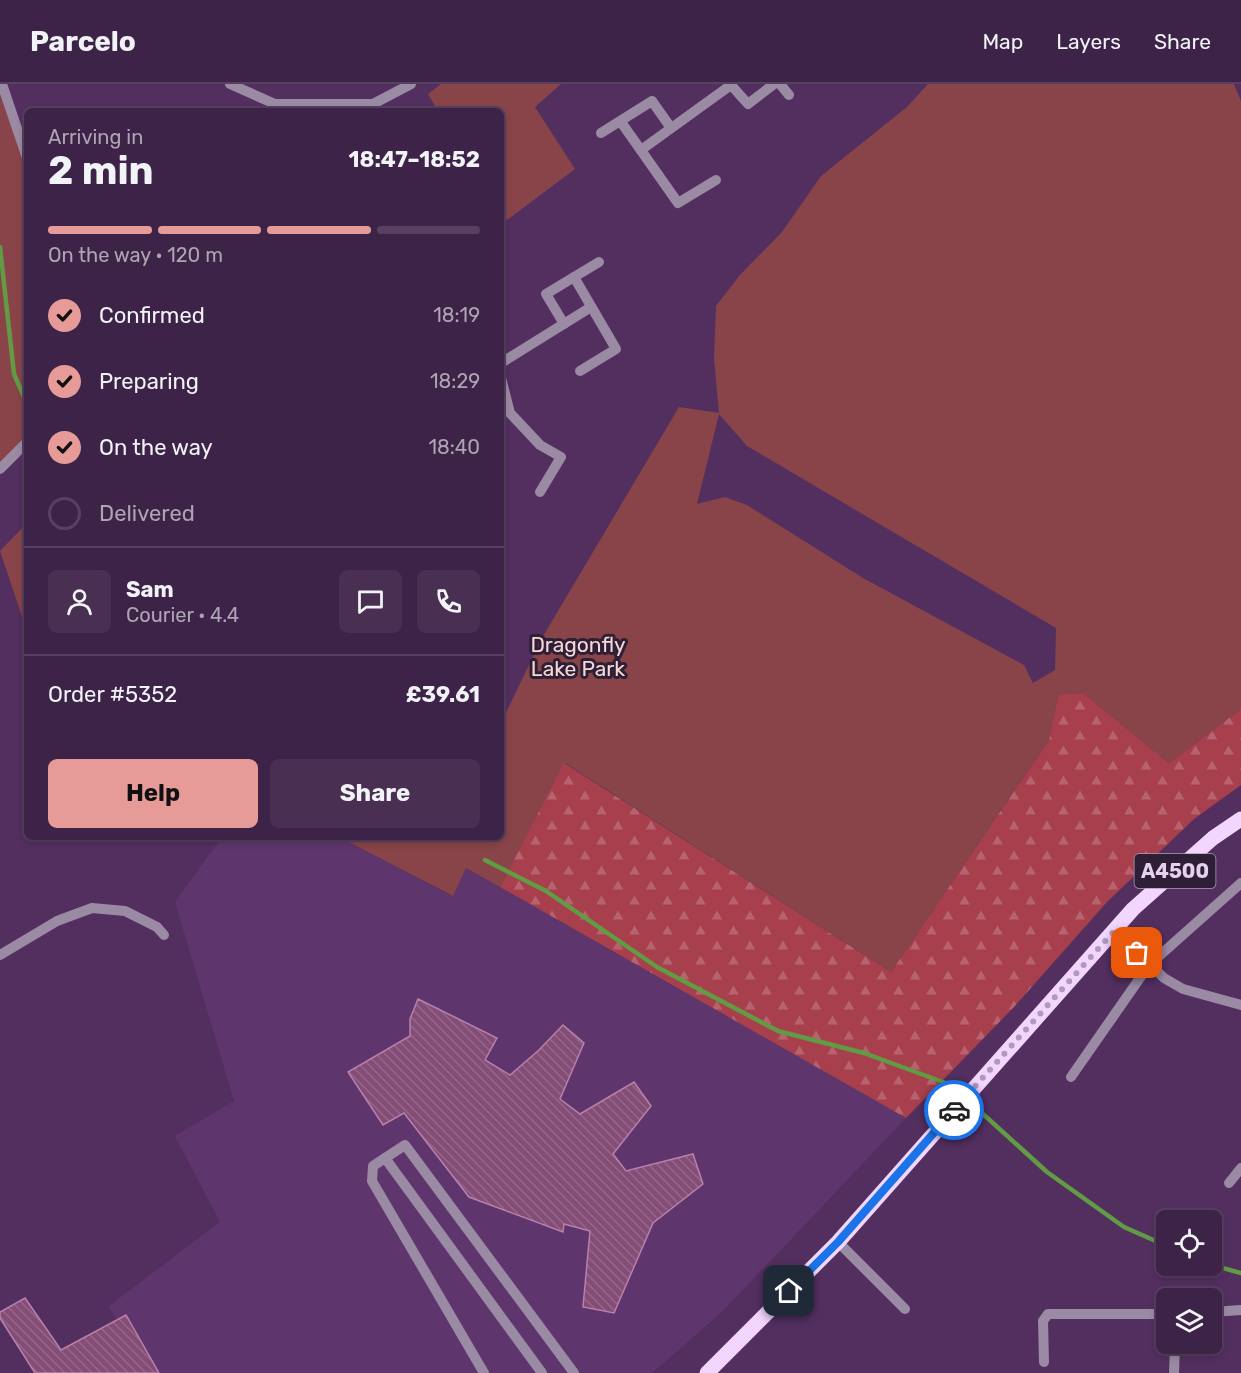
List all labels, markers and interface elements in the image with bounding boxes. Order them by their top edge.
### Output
text: Parcelo [30,25,136,58]
text: Map [982,29,1023,54]
text: Layers [1056,29,1121,54]
text: Share [1154,29,1211,54]
text: Arriving in [48,125,143,149]
text: 18:47–18:52 [349,146,480,173]
text: 2 min [48,148,154,194]
text: On the way · 120 m [48,243,223,267]
icon: check [48,299,81,332]
text: Confirmed [99,302,205,329]
text: 18:19 [433,303,480,327]
icon: check [48,365,81,398]
text: Preparing [99,368,199,395]
text: 18:29 [430,369,480,393]
icon: check [48,431,81,464]
text: On the way [99,434,213,461]
text: 18:40 [428,435,480,459]
text: Delivered [99,500,195,527]
button: person [48,570,111,633]
button: chat [339,570,402,633]
button: phone [417,570,480,633]
text: Sam [126,576,174,603]
text: Courier · 4.4 [126,603,239,627]
park label: Dragonfly Lake Park [530,632,626,681]
text: Order #5352 [48,681,177,708]
text: £39.61 [406,681,480,708]
button: Help [48,759,258,828]
button: Share [270,759,480,828]
road number: A4500 [1134,854,1216,888]
pin [1111,927,1162,978]
icon: bag [1120,936,1153,969]
courier [924,1080,984,1140]
icon: car [938,1094,971,1127]
map controls [1156,1210,1222,1354]
button: locate [1156,1210,1222,1276]
pin [763,1265,814,1316]
icon: home [772,1274,805,1307]
button: layers [1156,1288,1222,1354]

